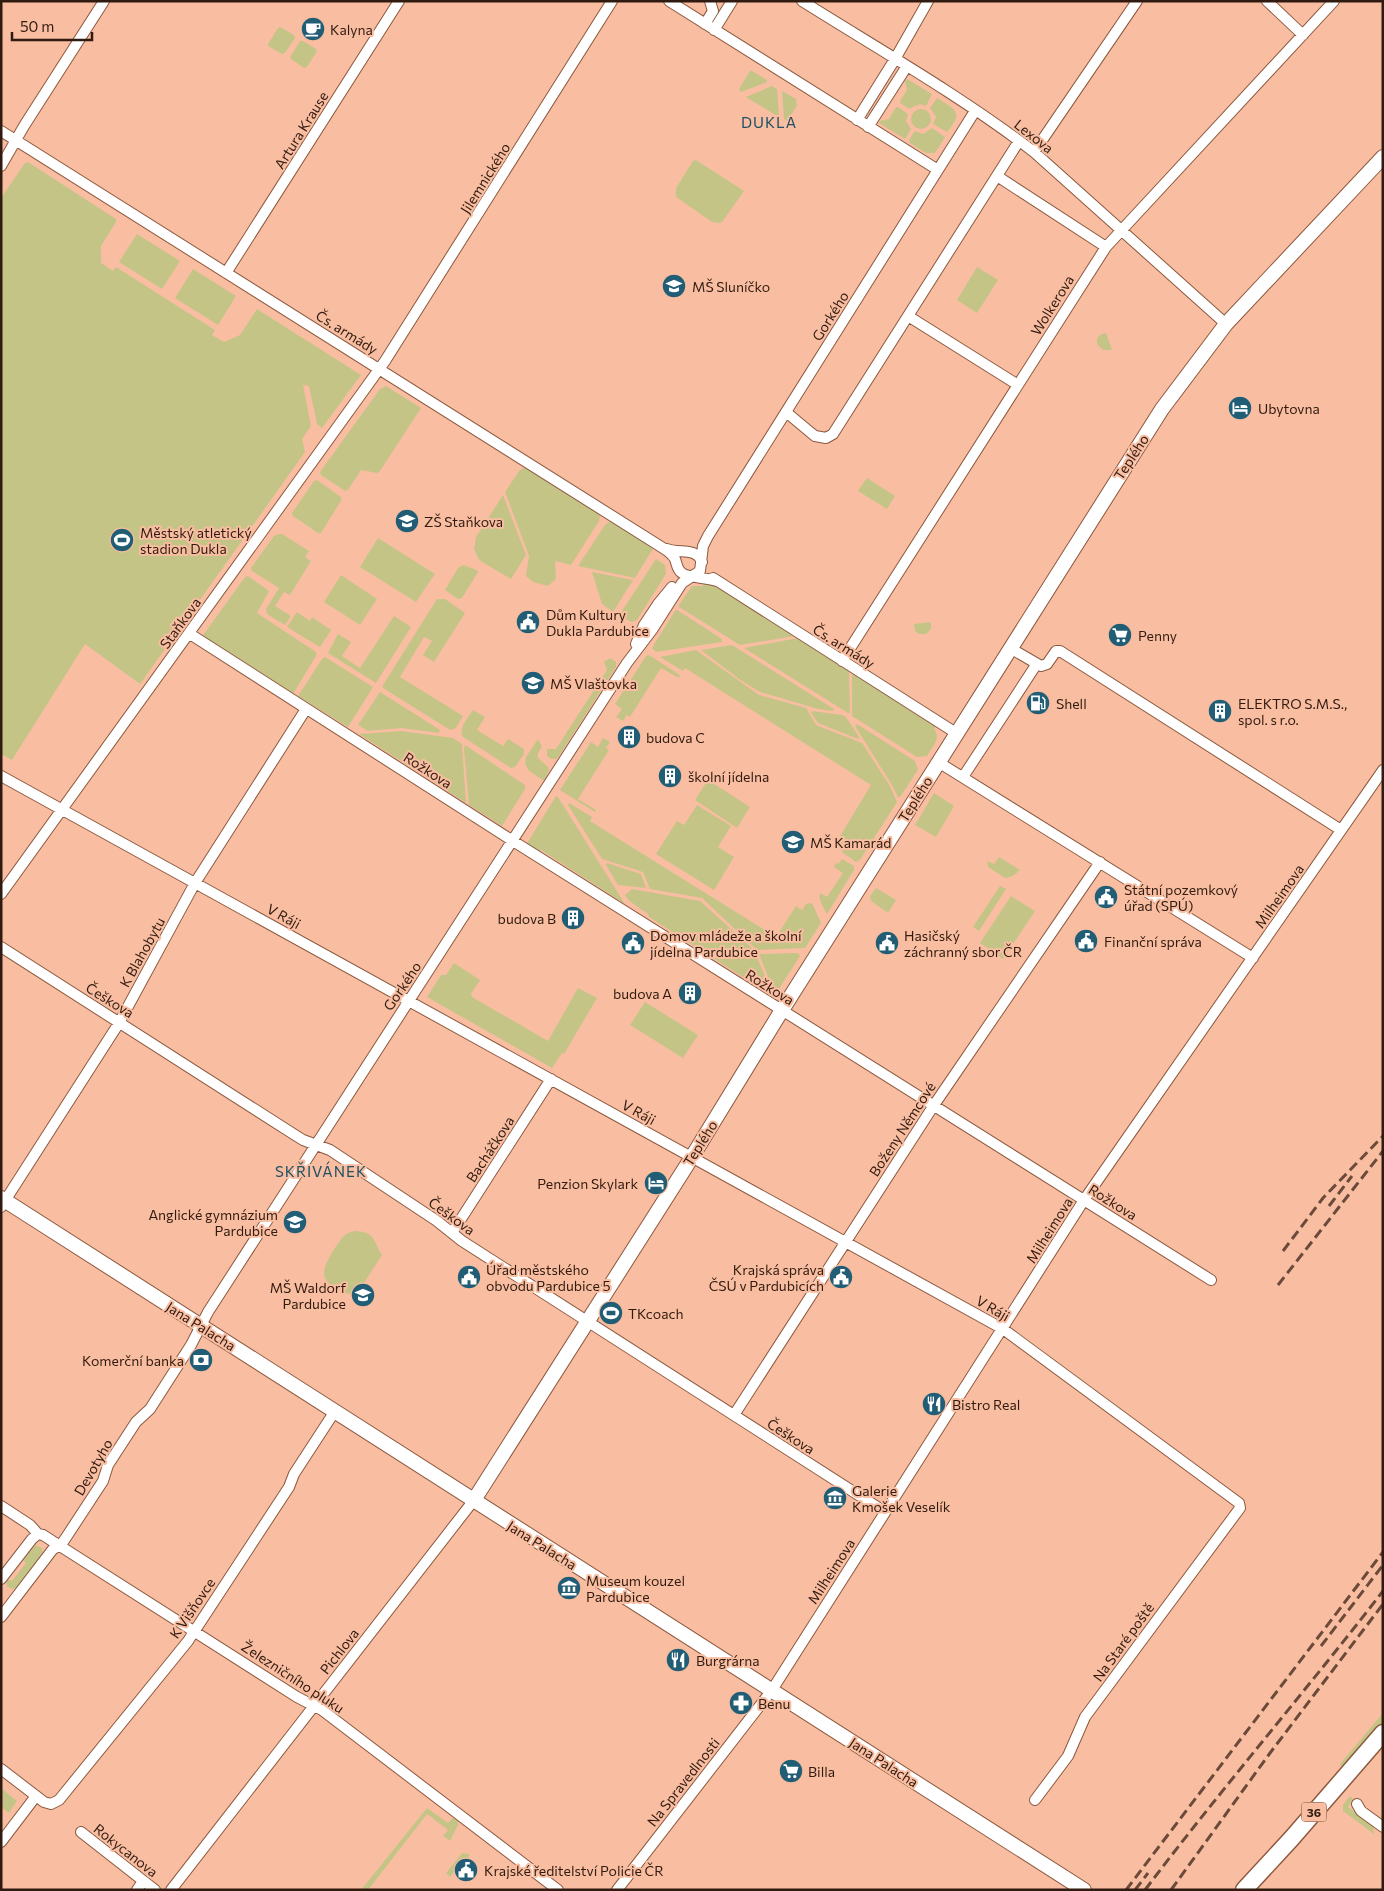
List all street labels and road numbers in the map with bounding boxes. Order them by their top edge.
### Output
street label: Artura Krause [270,88,332,172]
street label: Lexova [1011,115,1057,157]
street label: Jilemnického [456,139,514,217]
street label: Wolkerova [1027,272,1077,338]
street label: Gorkého [808,288,852,344]
street label: Čs. armády [313,306,381,358]
street label: Teplého [1110,431,1152,483]
street label: Staňkova [156,594,204,652]
street label: Čs. armády [810,620,878,672]
street label: Rožkova [401,748,455,792]
street label: Teplého [894,773,936,825]
street label: Milheimova [1251,861,1307,931]
street label: V Ráji [264,900,304,932]
street label: K Blahobytu [116,914,168,990]
street label: Gorkého [380,958,424,1014]
street label: Rožkova [743,965,797,1009]
street label: Češkova [83,979,137,1021]
street label: Boženy Němcové [865,1079,939,1179]
street label: V Ráji [619,1096,659,1128]
street label: Bacháčkova [462,1113,518,1185]
street label: Teplého [679,1117,721,1169]
street label: Rožkova [1086,1180,1140,1224]
street label: Češkova [426,1194,478,1238]
street label: Milheimova [1022,1194,1076,1266]
street label: V Ráji [973,1292,1013,1324]
street label: Jana Palacha [163,1298,239,1354]
street label: Češkova [764,1414,818,1458]
street label: Devotyho [70,1436,116,1498]
street label: Jana Palacha [504,1517,580,1573]
street label: Milheimova [804,1535,858,1607]
street label: K Višňovce [166,1575,218,1641]
street label: Na Staré poště [1089,1599,1157,1685]
street label: Pichlova [316,1625,362,1677]
street label: Železničního pluku [238,1637,348,1717]
street label: Jana Palacha [846,1733,922,1791]
street label: Na Spravedlnosti [643,1734,723,1830]
road number: 36 [1302,1802,1326,1821]
street label: Rokycanova [91,1820,161,1880]

